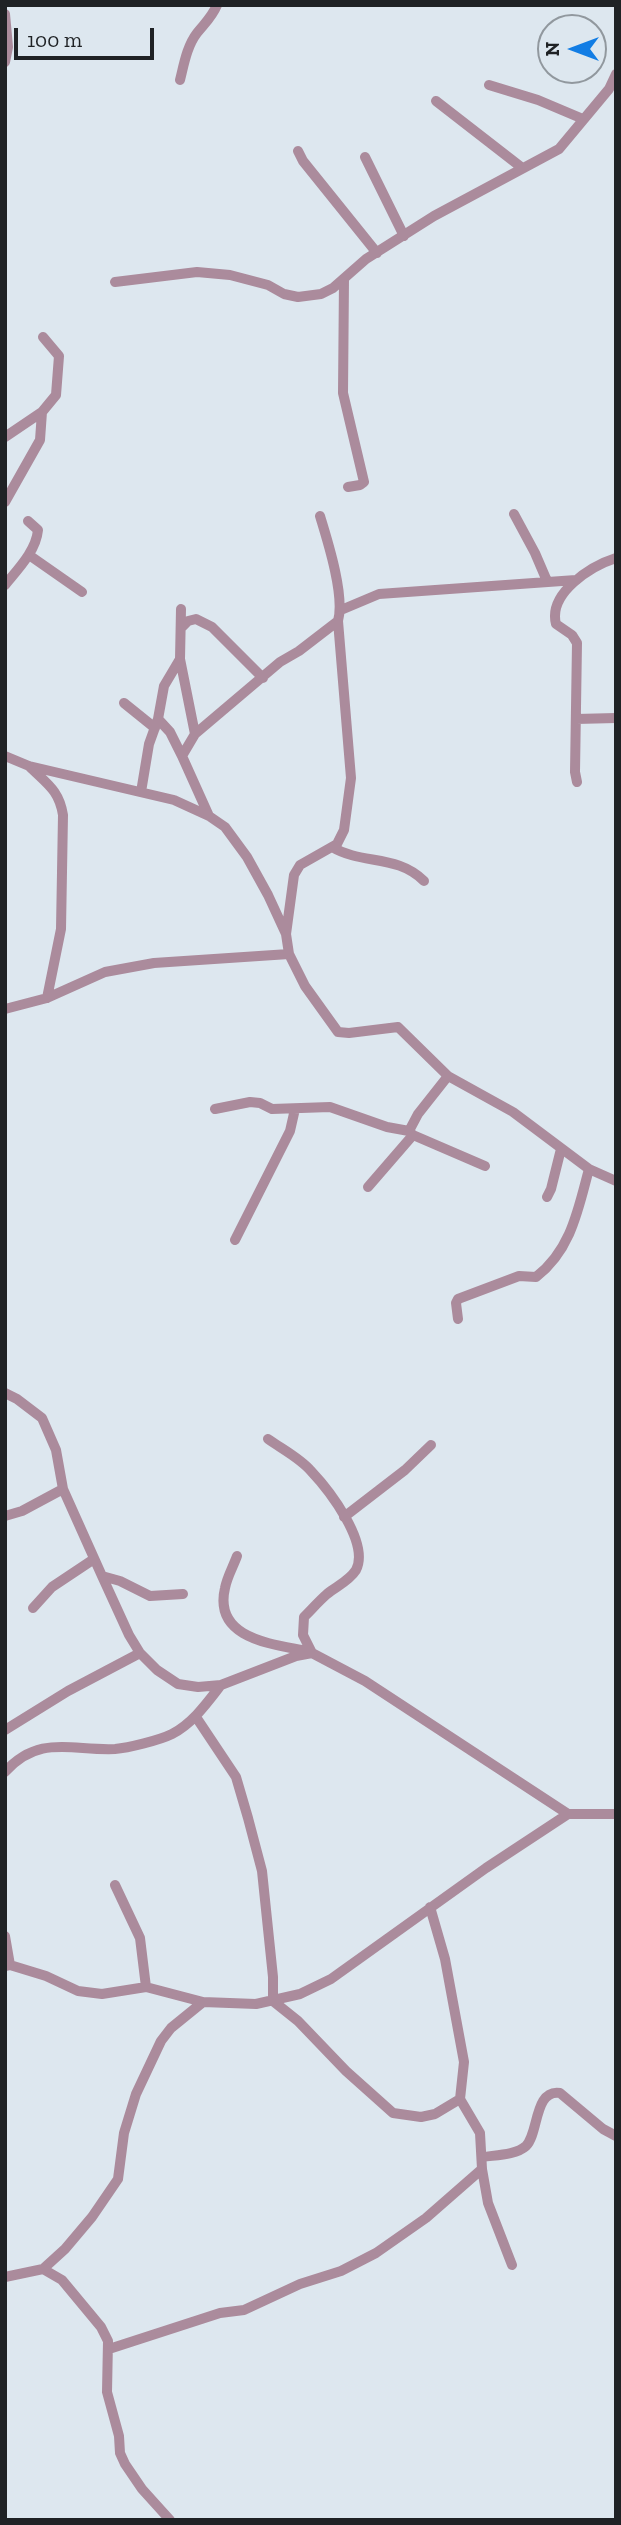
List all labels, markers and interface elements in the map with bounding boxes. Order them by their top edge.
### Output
scale bar [18,14,158,58]
north arrow [537,14,607,84]
text: 100 m [27,27,82,52]
text: N [541,42,564,56]

